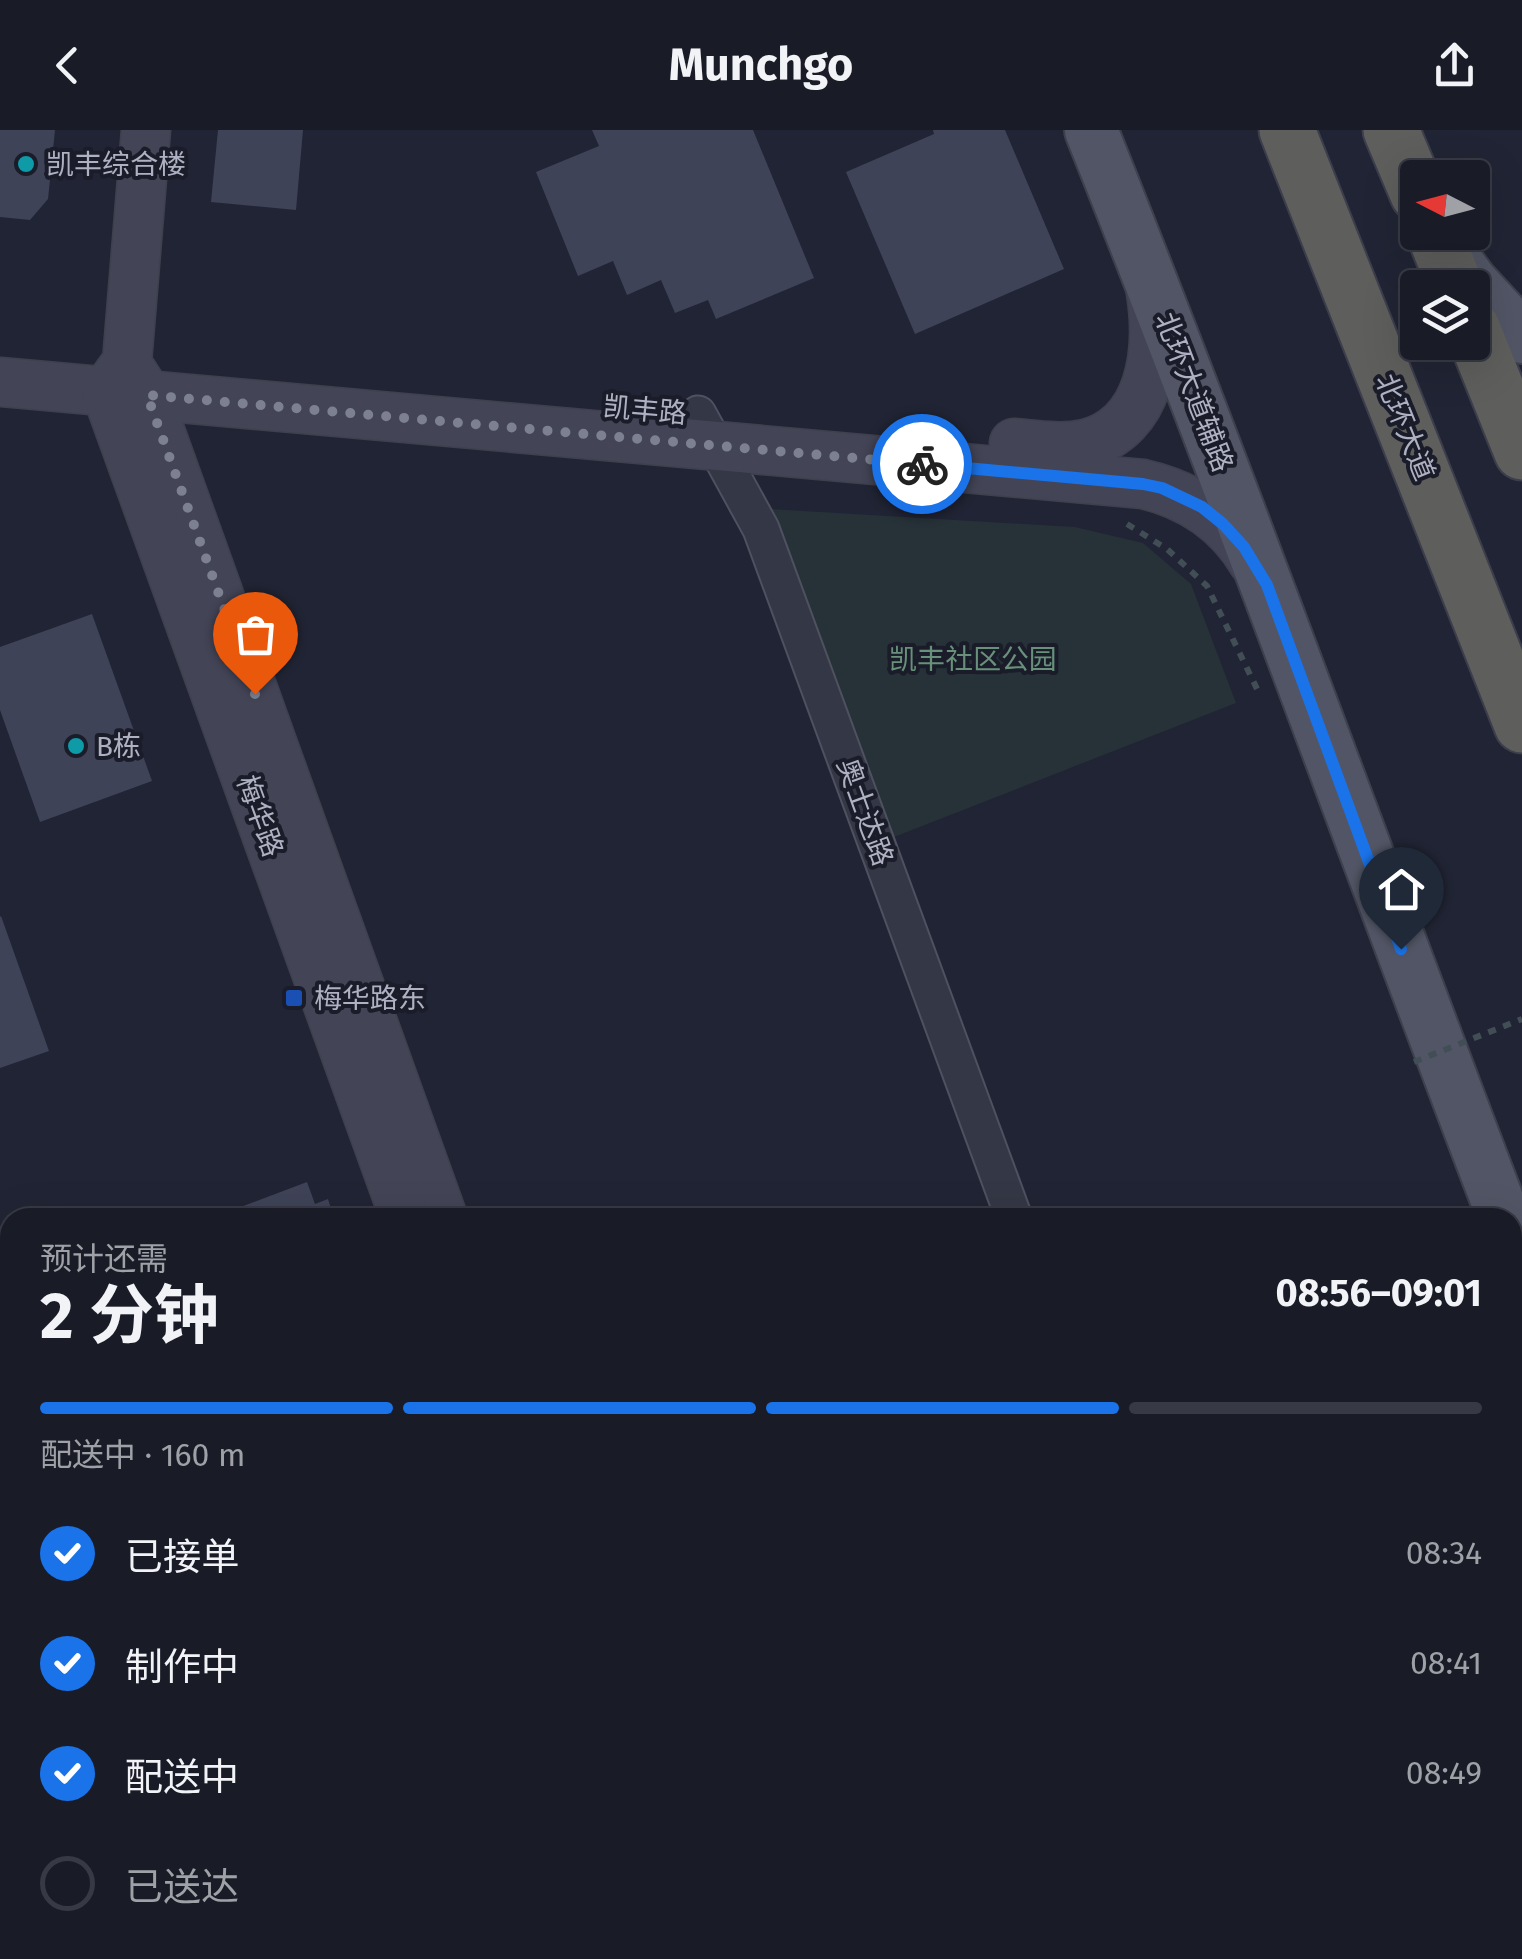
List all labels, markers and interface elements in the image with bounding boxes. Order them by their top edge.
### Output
icon: back [40,38,95,93]
text: Munchgo [669,38,853,92]
icon: share [1427,38,1482,93]
place label: 凯丰综合楼 [46,148,186,181]
marker: 凯丰综合楼 [15,153,37,175]
north arrow [1400,160,1490,250]
map controls [1400,160,1490,360]
button: layers [1400,270,1490,360]
street label: 北环大道辅路 [1148,308,1240,476]
street label: 北环大道 [1369,369,1441,485]
street label: 凯丰路 [602,390,688,430]
courier [872,414,972,514]
icon: bike [895,437,950,492]
pin [213,592,298,695]
icon: bag [228,607,283,662]
park label: 凯丰社区公园 [889,643,1057,676]
place label: B栋 [96,730,141,763]
marker: B栋 [65,735,87,757]
street label: 奥士达路 [830,754,900,870]
street label: 梅华路 [230,771,290,861]
pin [1359,847,1444,950]
icon: home [1374,862,1429,917]
place label: 梅华路东 [314,982,426,1015]
marker: 梅华路东 [283,987,305,1009]
text: 预计还需 [40,1240,168,1278]
text: 08:56–09:01 [1275,1270,1482,1316]
text: 2 分钟 [40,1277,219,1355]
text: 配送中 · 160 m [40,1436,245,1474]
icon: check [40,1526,95,1581]
text: 已接单 [125,1534,239,1580]
text: 08:34 [1406,1534,1482,1572]
icon: check [40,1636,95,1691]
text: 制作中 [125,1644,239,1690]
text: 08:41 [1410,1644,1482,1682]
icon: check [40,1746,95,1801]
text: 配送中 [125,1754,239,1800]
text: 08:49 [1406,1754,1482,1792]
text: 已送达 [125,1864,239,1910]

